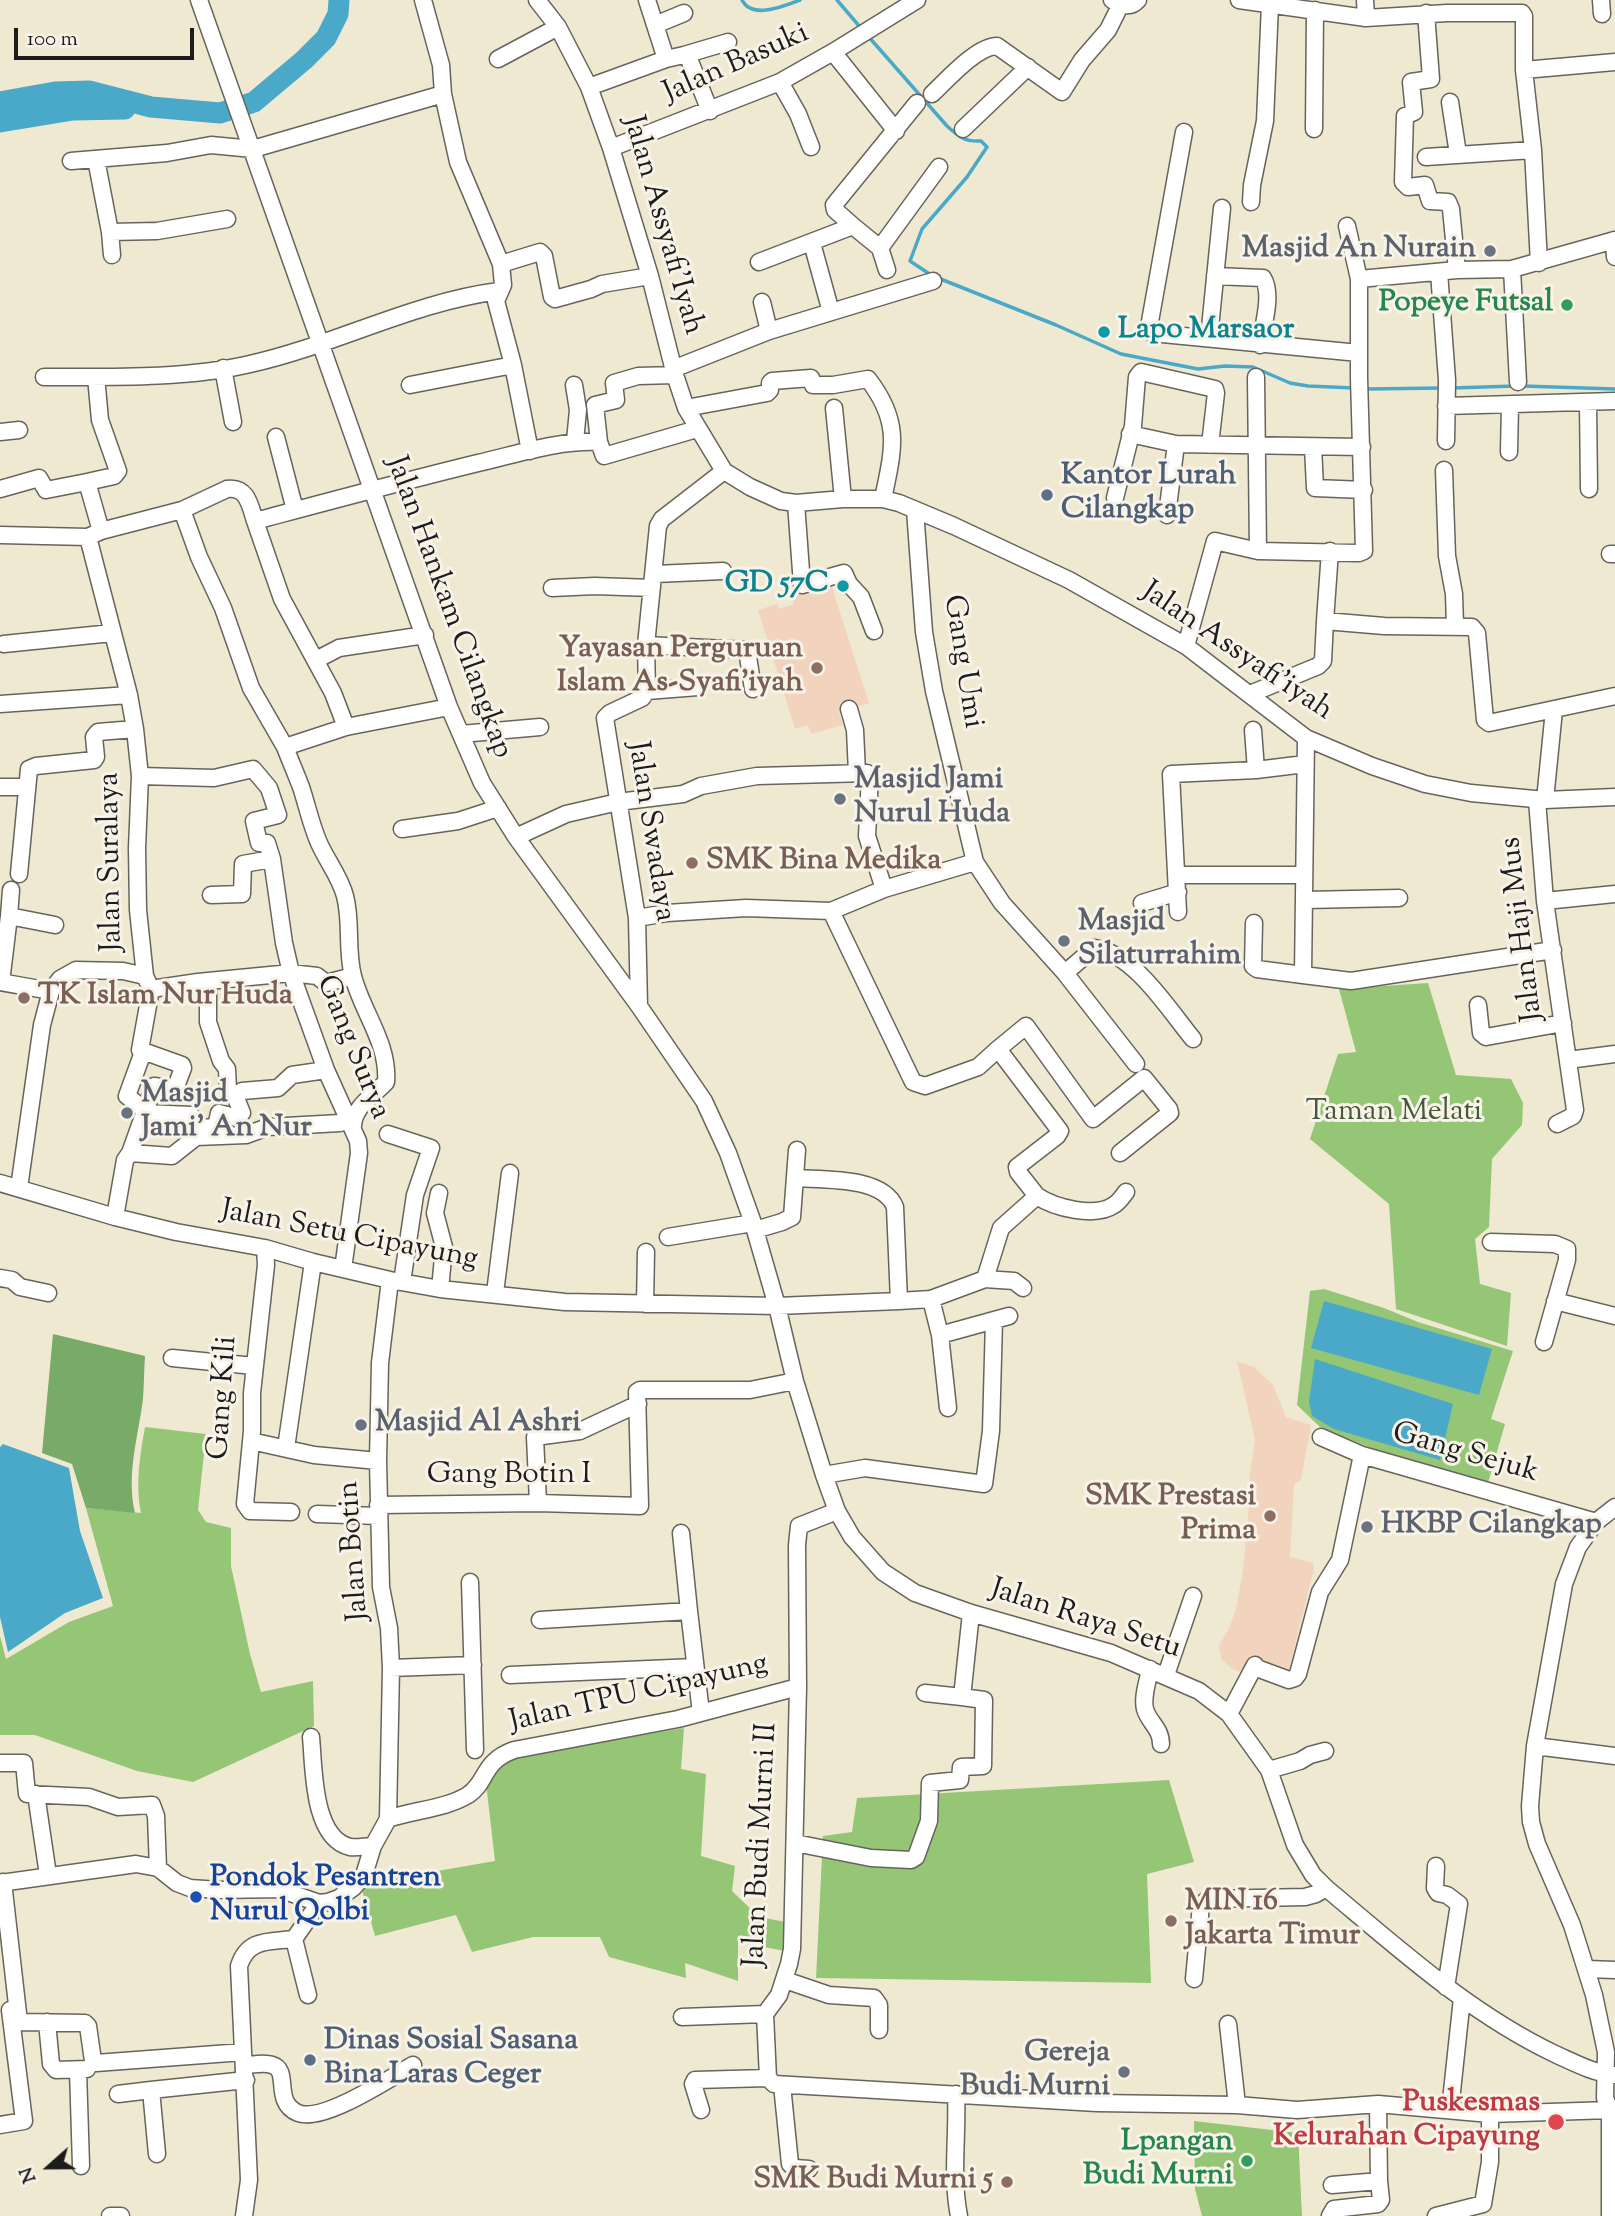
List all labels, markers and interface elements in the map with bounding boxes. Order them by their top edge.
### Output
scale bar [18,14,198,58]
street label: Jalan Basuki [659,17,815,113]
text: 100 m [27,25,78,55]
street label: Jalan Assyafi'Iyah [613,112,709,340]
place label: Masjid An Nurain [1242,233,1476,269]
marker: Masjid An Nurain [1482,243,1498,259]
place label: Popeye Futsal [1379,287,1553,323]
marker: Popeye Futsal [1559,297,1575,313]
place label: Lapo Marsaor [1118,314,1294,350]
marker: Lapo Marsaor [1096,324,1112,340]
street label: Jalan Hankam Cilangkap [376,452,518,764]
place label: Kantor Lurah Cilangkap [1061,460,1236,530]
marker: Kantor Lurah Cilangkap [1039,487,1055,503]
place label: GD 57C [725,568,829,604]
street label: Jalan Assyafi'iyah [1133,576,1339,730]
marker: GD 57C [835,578,851,594]
street label: Gang Umi [933,593,989,731]
place label: Yayasan Perguruan Islam As-Syafi'iyah [557,633,803,704]
marker: Yayasan Perguruan Islam As-Syafi'iyah [809,660,825,676]
street label: Jalan Swadaya [617,739,681,925]
place label: Masjid Jami Nurul Huda [854,764,1010,834]
street label: Jalan Suralaya [93,772,133,952]
marker: Masjid Jami Nurul Huda [832,791,848,807]
street label: Jalan Haji Mus [1495,835,1553,1023]
place label: SMK Bina Medika [706,845,941,881]
marker: SMK Bina Medika [684,855,700,871]
place label: Masjid Silaturrahim [1078,906,1241,976]
marker: Masjid Silaturrahim [1056,933,1072,949]
street label: Gang Surya [306,971,396,1125]
place label: TK Islam Nur Huda [38,980,293,1016]
marker: TK Islam Nur Huda [16,990,32,1006]
place label: Masjid Jami' An Nur [141,1078,312,1148]
park label: Taman Melati [1306,1096,1482,1132]
marker: Masjid Jami' An Nur [119,1105,135,1121]
street label: Jalan Setu Cipayung [217,1194,481,1280]
street label: Gang Kili [203,1335,247,1461]
place label: Masjid Al Ashri [375,1407,581,1443]
marker: Masjid Al Ashri [353,1417,369,1433]
street label: Gang Sejuk [1388,1417,1542,1493]
street label: Gang Botin I [427,1459,591,1495]
street label: Jalan Botin [333,1480,379,1622]
place label: SMK Prestasi Prima [1085,1481,1256,1552]
marker: SMK Prestasi Prima [1262,1508,1278,1524]
place label: HKBP Cilangkap [1381,1509,1602,1545]
marker: HKBP Cilangkap [1359,1519,1375,1535]
street label: Jalan Raya Setu [985,1573,1185,1669]
street label: Jalan TPU Cipayung [506,1648,772,1742]
street label: Jalan Budi Murni II [739,1722,787,1968]
place label: Pondok Pesantren Nurul Qolbi [210,1862,441,1932]
place label: MIN 16 Jakarta Timur [1185,1886,1360,1956]
marker: Pondok Pesantren Nurul Qolbi [188,1889,204,1905]
marker: MIN 16 Jakarta Timur [1163,1913,1179,1929]
place label: Dinas Sosial Sasana Bina Laras Ceger [324,2025,578,2096]
place label: Gereja Budi Murni [960,2037,1110,2108]
marker: Dinas Sosial Sasana Bina Laras Ceger [302,2052,318,2068]
marker: Gereja Budi Murni [1116,2064,1132,2080]
place label: Puskesmas Kelurahan Cipayung [1273,2087,1540,2158]
marker: Puskesmas Kelurahan Cipayung [1546,2112,1566,2132]
place label: Lpangan Budi Murni [1083,2126,1233,2196]
north arrow [14,2132,84,2202]
marker: Lpangan Budi Murni [1239,2153,1255,2169]
text: N [14,2163,44,2187]
place label: SMK Budi Murni 5 [753,2164,993,2200]
marker: SMK Budi Murni 5 [999,2174,1015,2190]

